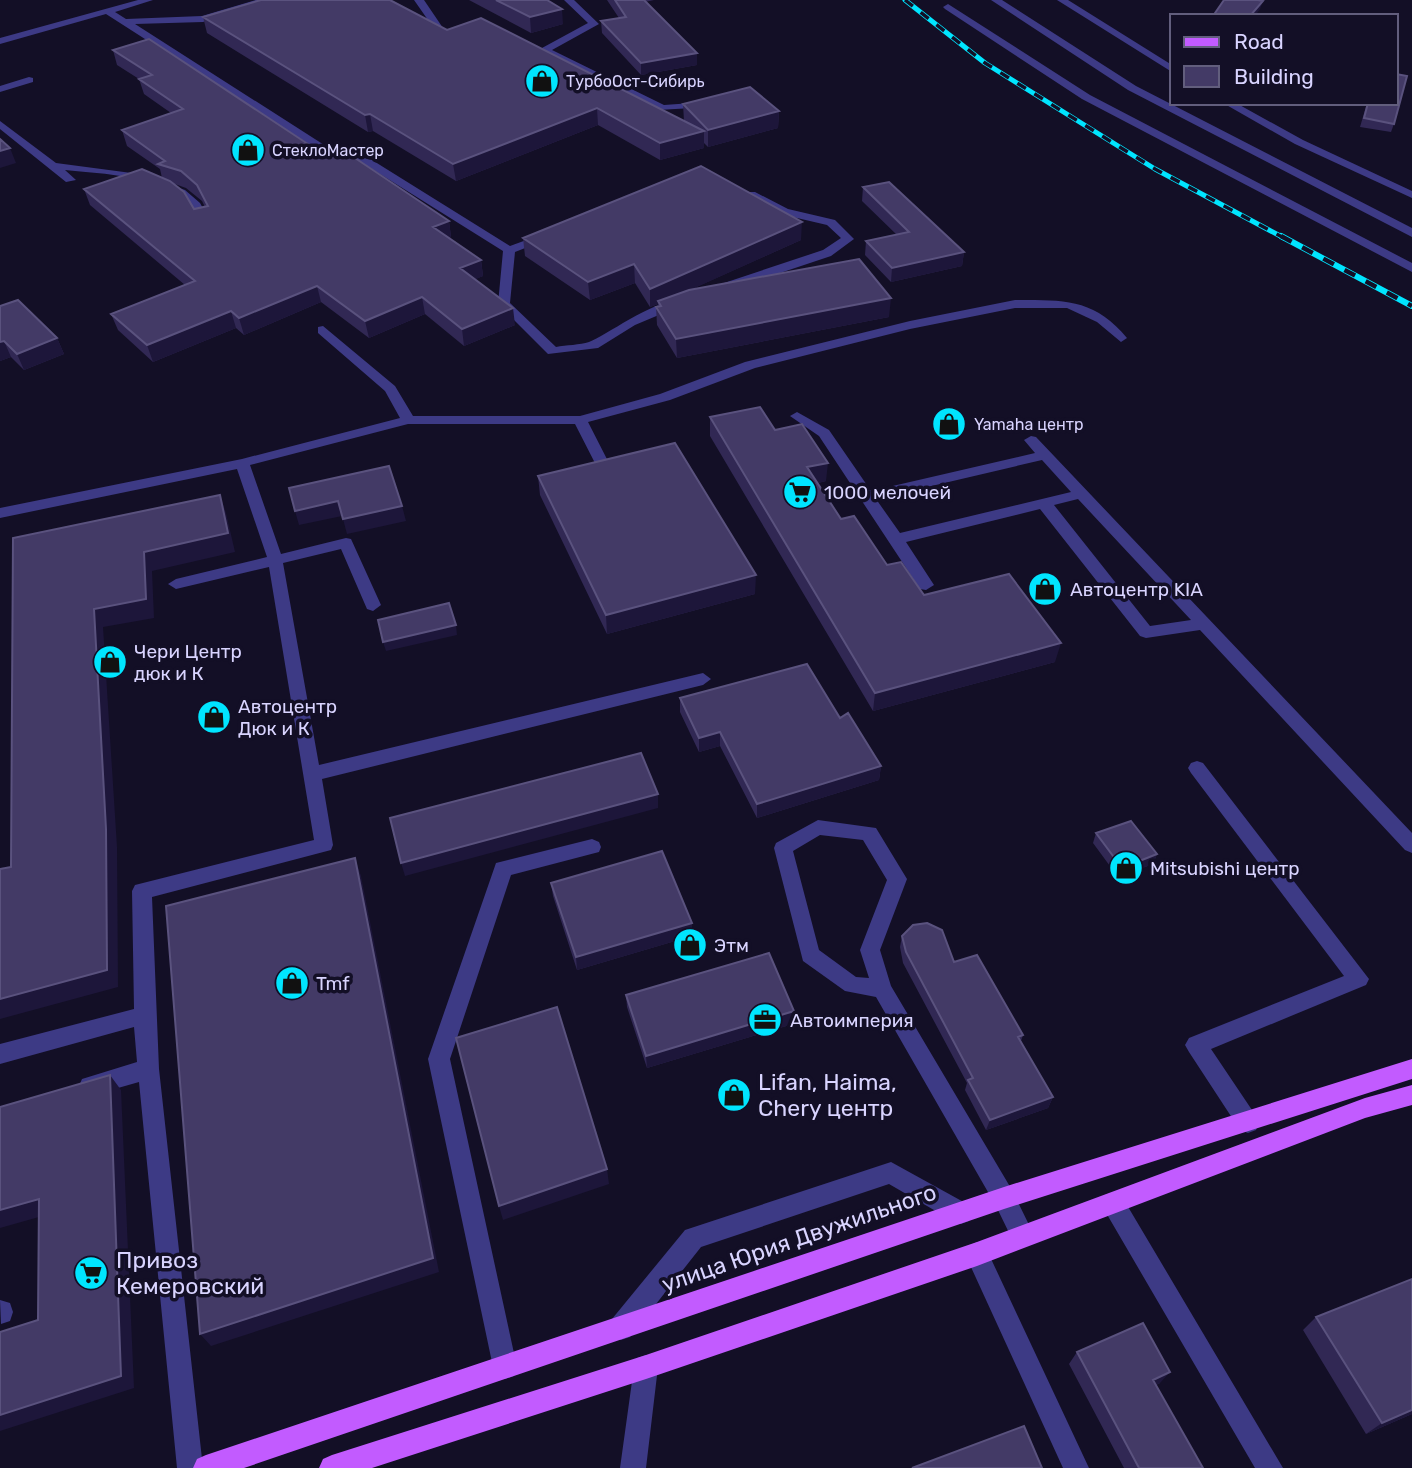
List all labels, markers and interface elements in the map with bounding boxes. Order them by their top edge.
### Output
legend [1170,14,1398,105]
text: Road [1234,29,1284,54]
shop icon: ТурбоОст-Сибирь [523,62,561,100]
text: Building [1234,64,1314,89]
place label: ТурбоОст-Сибирь [566,72,705,91]
shop icon: СтеклоМастер [229,131,267,169]
place label: СтеклоМастер [272,141,384,160]
shop icon: Yamaha центр [930,405,968,443]
place label: Yamaha центр [974,415,1083,434]
supermarket icon: 1000 мелочей [781,473,819,511]
place label: 1000 мелочей [824,481,951,504]
shop icon: Автоцентр KIA [1026,570,1064,608]
place label: Автоцентр KIA [1070,578,1203,601]
place label: Чери Центр дюк и К [134,640,242,685]
shop icon: Чери Центр дюк и К [91,643,129,681]
place label: Автоцентр Дюк и К [238,695,337,740]
shop icon: Автоцентр Дюк и К [195,698,233,736]
shop icon: Mitsubishi центр [1107,849,1145,887]
place label: Mitsubishi центр [1150,857,1300,880]
shop icon: Этм [671,926,709,964]
place label: Этм [714,934,749,957]
shop icon: Tmf [273,964,311,1002]
place label: Tmf [316,972,350,995]
office icon: Автоимперия [746,1001,784,1039]
place label: Автоимперия [790,1009,914,1032]
place label: Lifan, Haima, Chery центр [758,1068,897,1122]
shop icon: Lifan, Haima, Chery центр [715,1076,753,1114]
street label: улица Юрия Двужильного [658,1178,940,1298]
place label: Привоз Кемеровский [116,1246,264,1300]
supermarket icon: Привоз Кемеровский [72,1254,110,1292]

